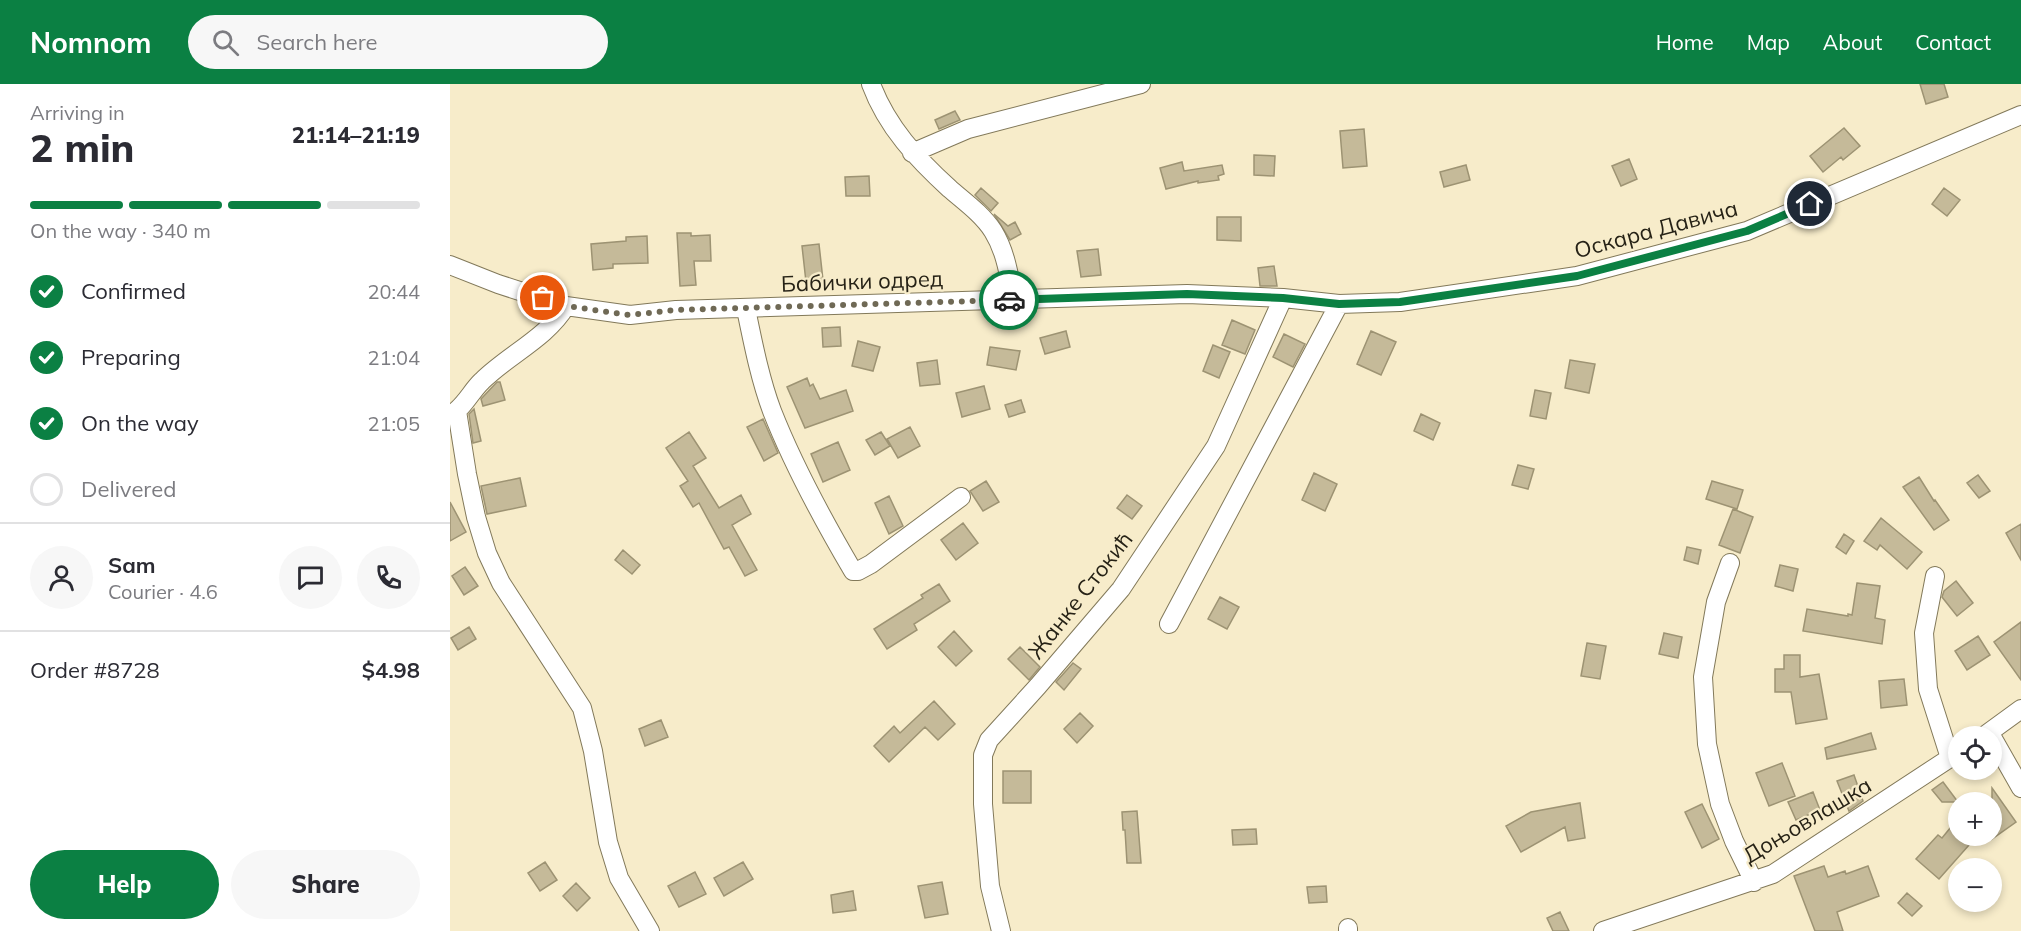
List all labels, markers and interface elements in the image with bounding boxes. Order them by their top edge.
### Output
search box [188,15,608,69]
text: Nomnom [30,25,152,60]
icon: search [209,26,242,59]
text: Search here [257,28,377,56]
text: Home [1656,29,1714,55]
text: Map [1747,29,1790,55]
text: About [1823,29,1882,55]
text: Contact [1915,29,1991,55]
text: Arriving in [30,100,125,125]
text: 21:14–21:19 [292,121,420,149]
text: 2 min [30,123,135,172]
pin [1784,178,1835,229]
icon: home [1793,187,1826,220]
street label: Оскара Давича [1571,194,1741,264]
text: On the way · 340 m [30,218,211,243]
street label: Бабички одред [780,264,944,298]
courier [979,270,1039,330]
pin [517,272,568,323]
icon: check [30,275,63,308]
text: Confirmed [81,277,186,305]
text: 20:44 [367,279,420,304]
icon: bag [526,281,559,314]
icon: car [993,284,1026,317]
icon: check [30,341,63,374]
text: Preparing [81,343,181,371]
text: 21:04 [367,345,420,370]
icon: check [30,407,63,440]
text: On the way [81,409,199,437]
text: 21:05 [367,411,420,436]
text: Delivered [81,475,176,503]
street label: Жанке Стокић [1022,526,1138,664]
button: person [30,546,93,609]
button: chat [279,546,342,609]
button: phone [357,546,420,609]
text: Sam [108,551,156,579]
text: Courier · 4.6 [108,579,218,604]
text: Order #8728 [30,656,160,684]
text: $4.98 [362,656,420,684]
map controls [1948,726,2002,912]
button: locate [1948,726,2002,780]
street label: Доњовлашка [1738,771,1876,869]
button: + [1948,792,2002,846]
button: Help [30,850,219,919]
button: Share [231,850,420,919]
button: − [1948,858,2002,912]

